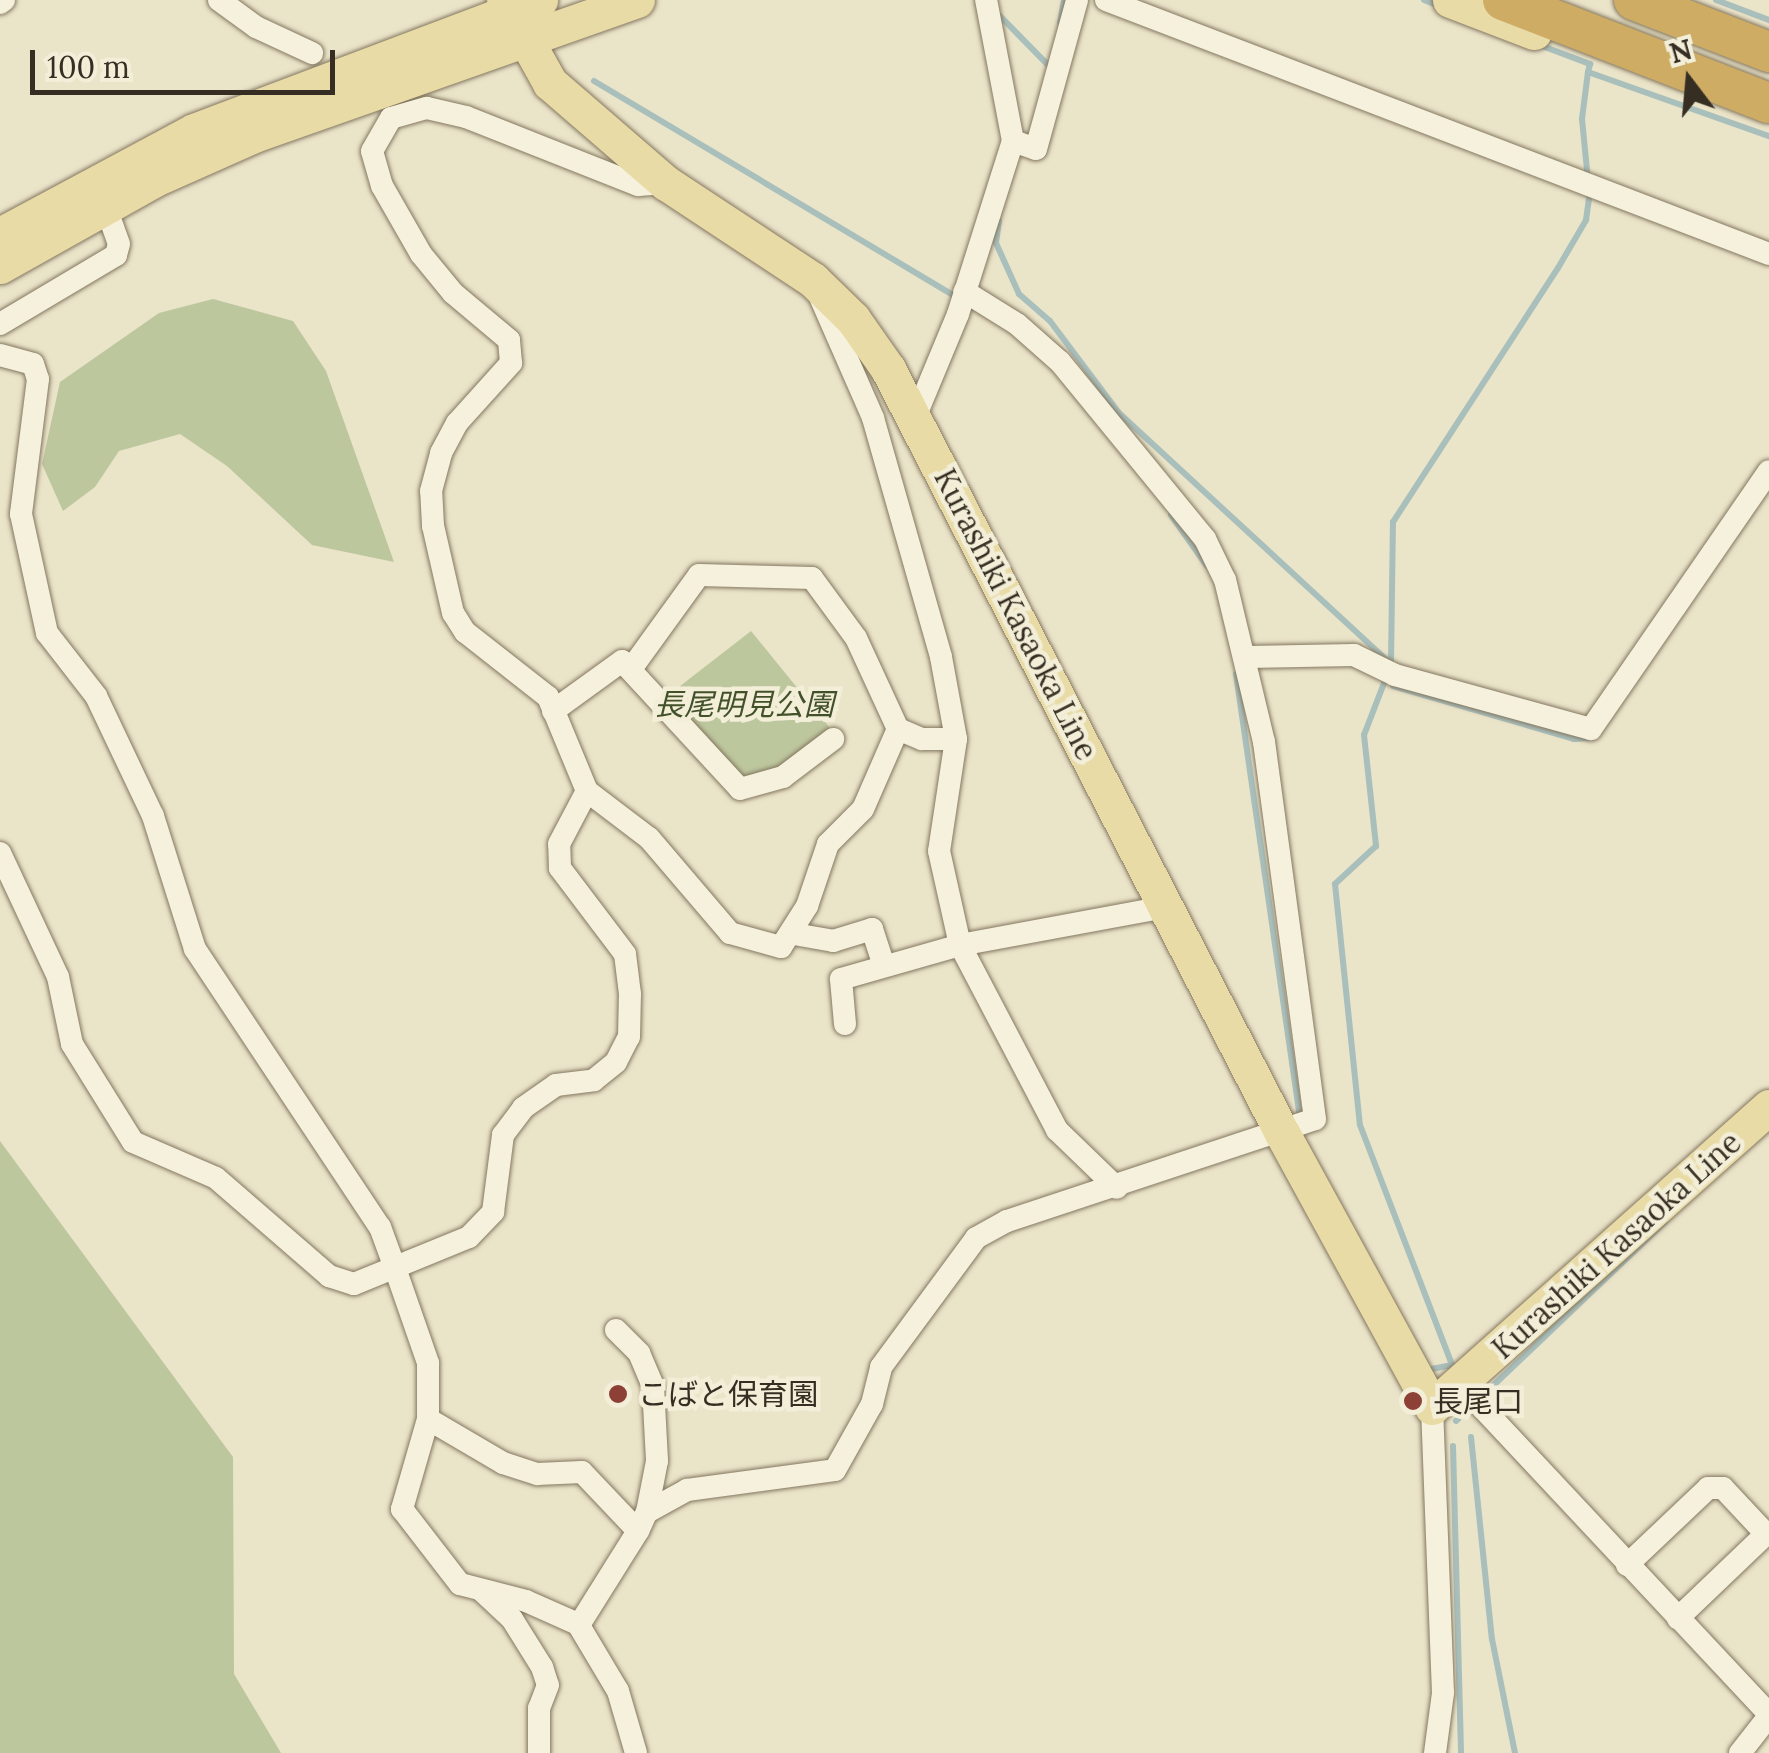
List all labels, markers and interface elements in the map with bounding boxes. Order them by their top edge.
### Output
scale bar [35,30,340,92]
north arrow [1639,30,1739,130]
text: N [1665,31,1696,71]
text: 100 m [47,48,130,86]
street label: Kurashiki Kasaoka Line [927,463,1105,765]
park label: 長尾明見公園 [654,686,834,722]
street label: Kurashiki Kasaoka Line [1484,1124,1748,1366]
place label: こばと保育園 [638,1376,818,1412]
marker: こばと保育園 [607,1383,629,1405]
place label: 長尾口 [1433,1383,1523,1419]
marker: 長尾口 [1402,1390,1424,1412]

